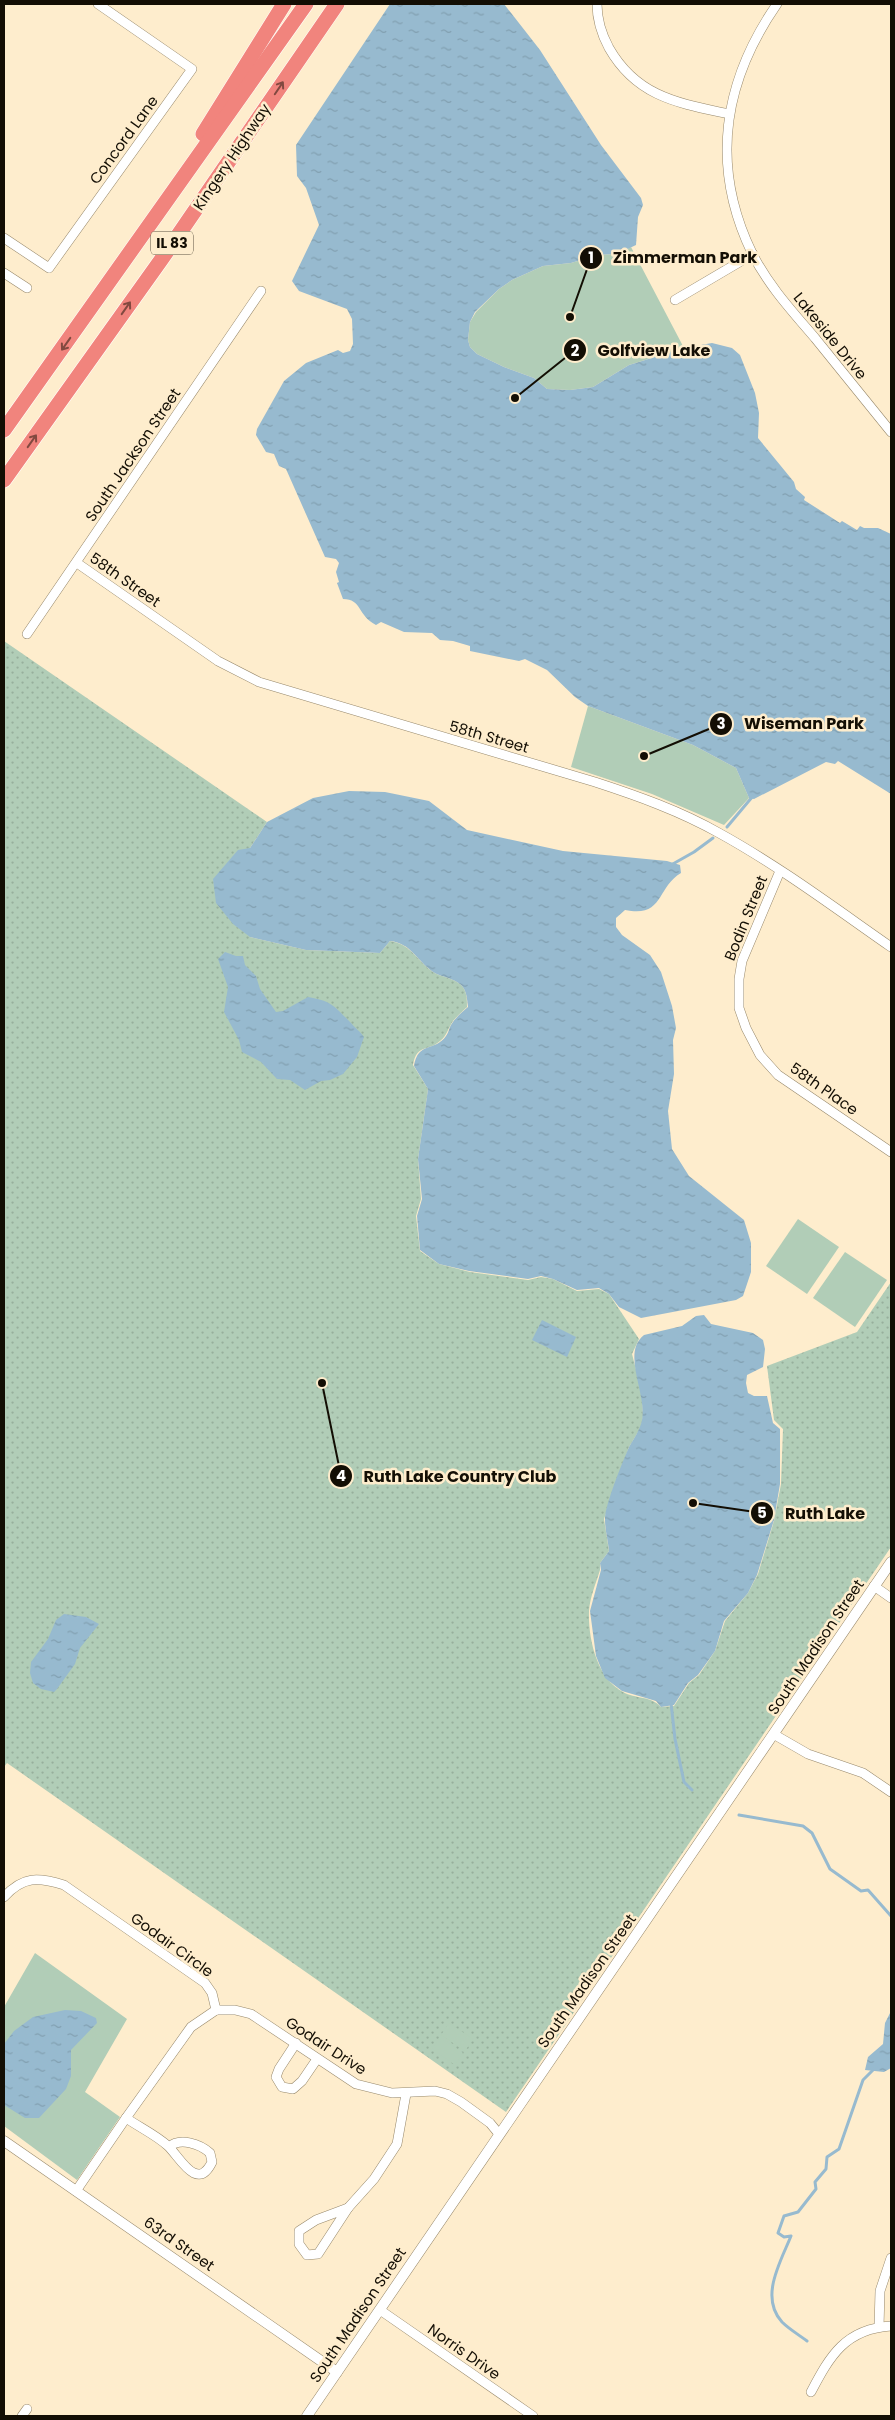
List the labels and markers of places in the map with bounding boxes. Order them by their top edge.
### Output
callout: Zimmerman Park [578,242,768,273]
callout: Golfview Lake [563,335,720,366]
callout: Wiseman Park [709,708,874,739]
callout: Ruth Lake Country Club [329,1461,567,1492]
callout: Ruth Lake [750,1497,875,1528]

